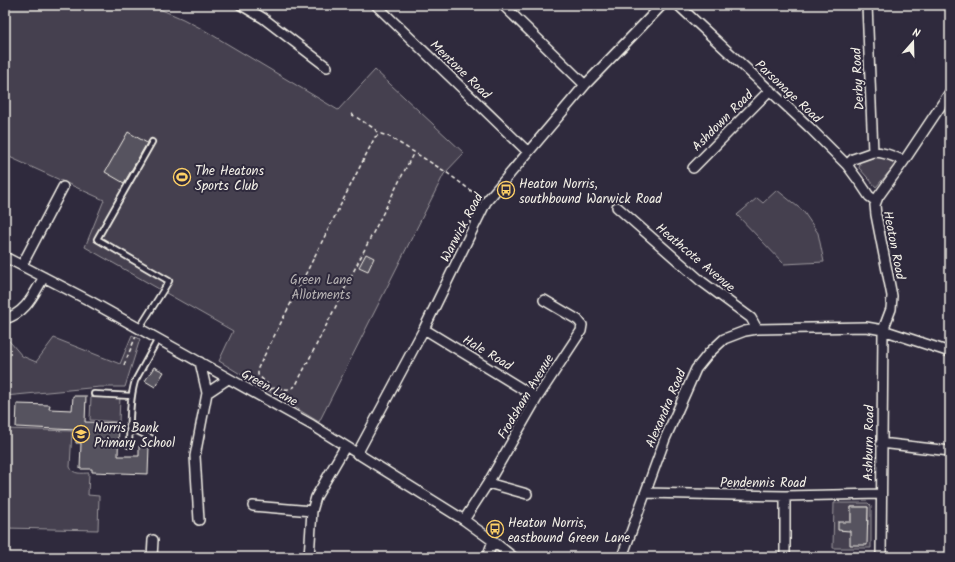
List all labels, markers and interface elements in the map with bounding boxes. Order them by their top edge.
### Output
north arrow [893,22,933,62]
text: N [910,24,922,43]
street label: Mentone Road [425,35,496,105]
street label: Derby Road [846,47,871,111]
street label: Parsonage Road [750,55,827,129]
street label: Ashdown Road [687,85,759,157]
place label: The Heatons Sports Club [195,161,264,197]
sports icon: The Heatons Sports Club [172,167,192,187]
place label: Heaton Norris, southbound Warwick Road [519,174,662,210]
bus stop icon: Heaton Norris, southbound Warwick Road [496,180,516,200]
street label: Warwick Road [435,189,490,266]
street label: Heaton Road [877,209,911,282]
street label: Heathcote Avenue [650,218,740,298]
park label: Green Lane Allotments [290,270,352,306]
street label: Hale Road [458,330,517,377]
street label: Frodsham Avenue [493,350,560,443]
street label: Green Lane [237,364,302,413]
street label: Alexandra Road [640,365,693,451]
street label: Ashburn Road [858,404,881,481]
place label: Norris Bank Primary School [94,418,175,454]
school or university icon: Norris Bank Primary School [71,424,91,444]
street label: Pendennis Road [720,473,806,494]
place label: Heaton Norris, eastbound Green Lane [508,513,630,549]
bus stop icon: Heaton Norris, eastbound Green Lane [485,519,505,539]

